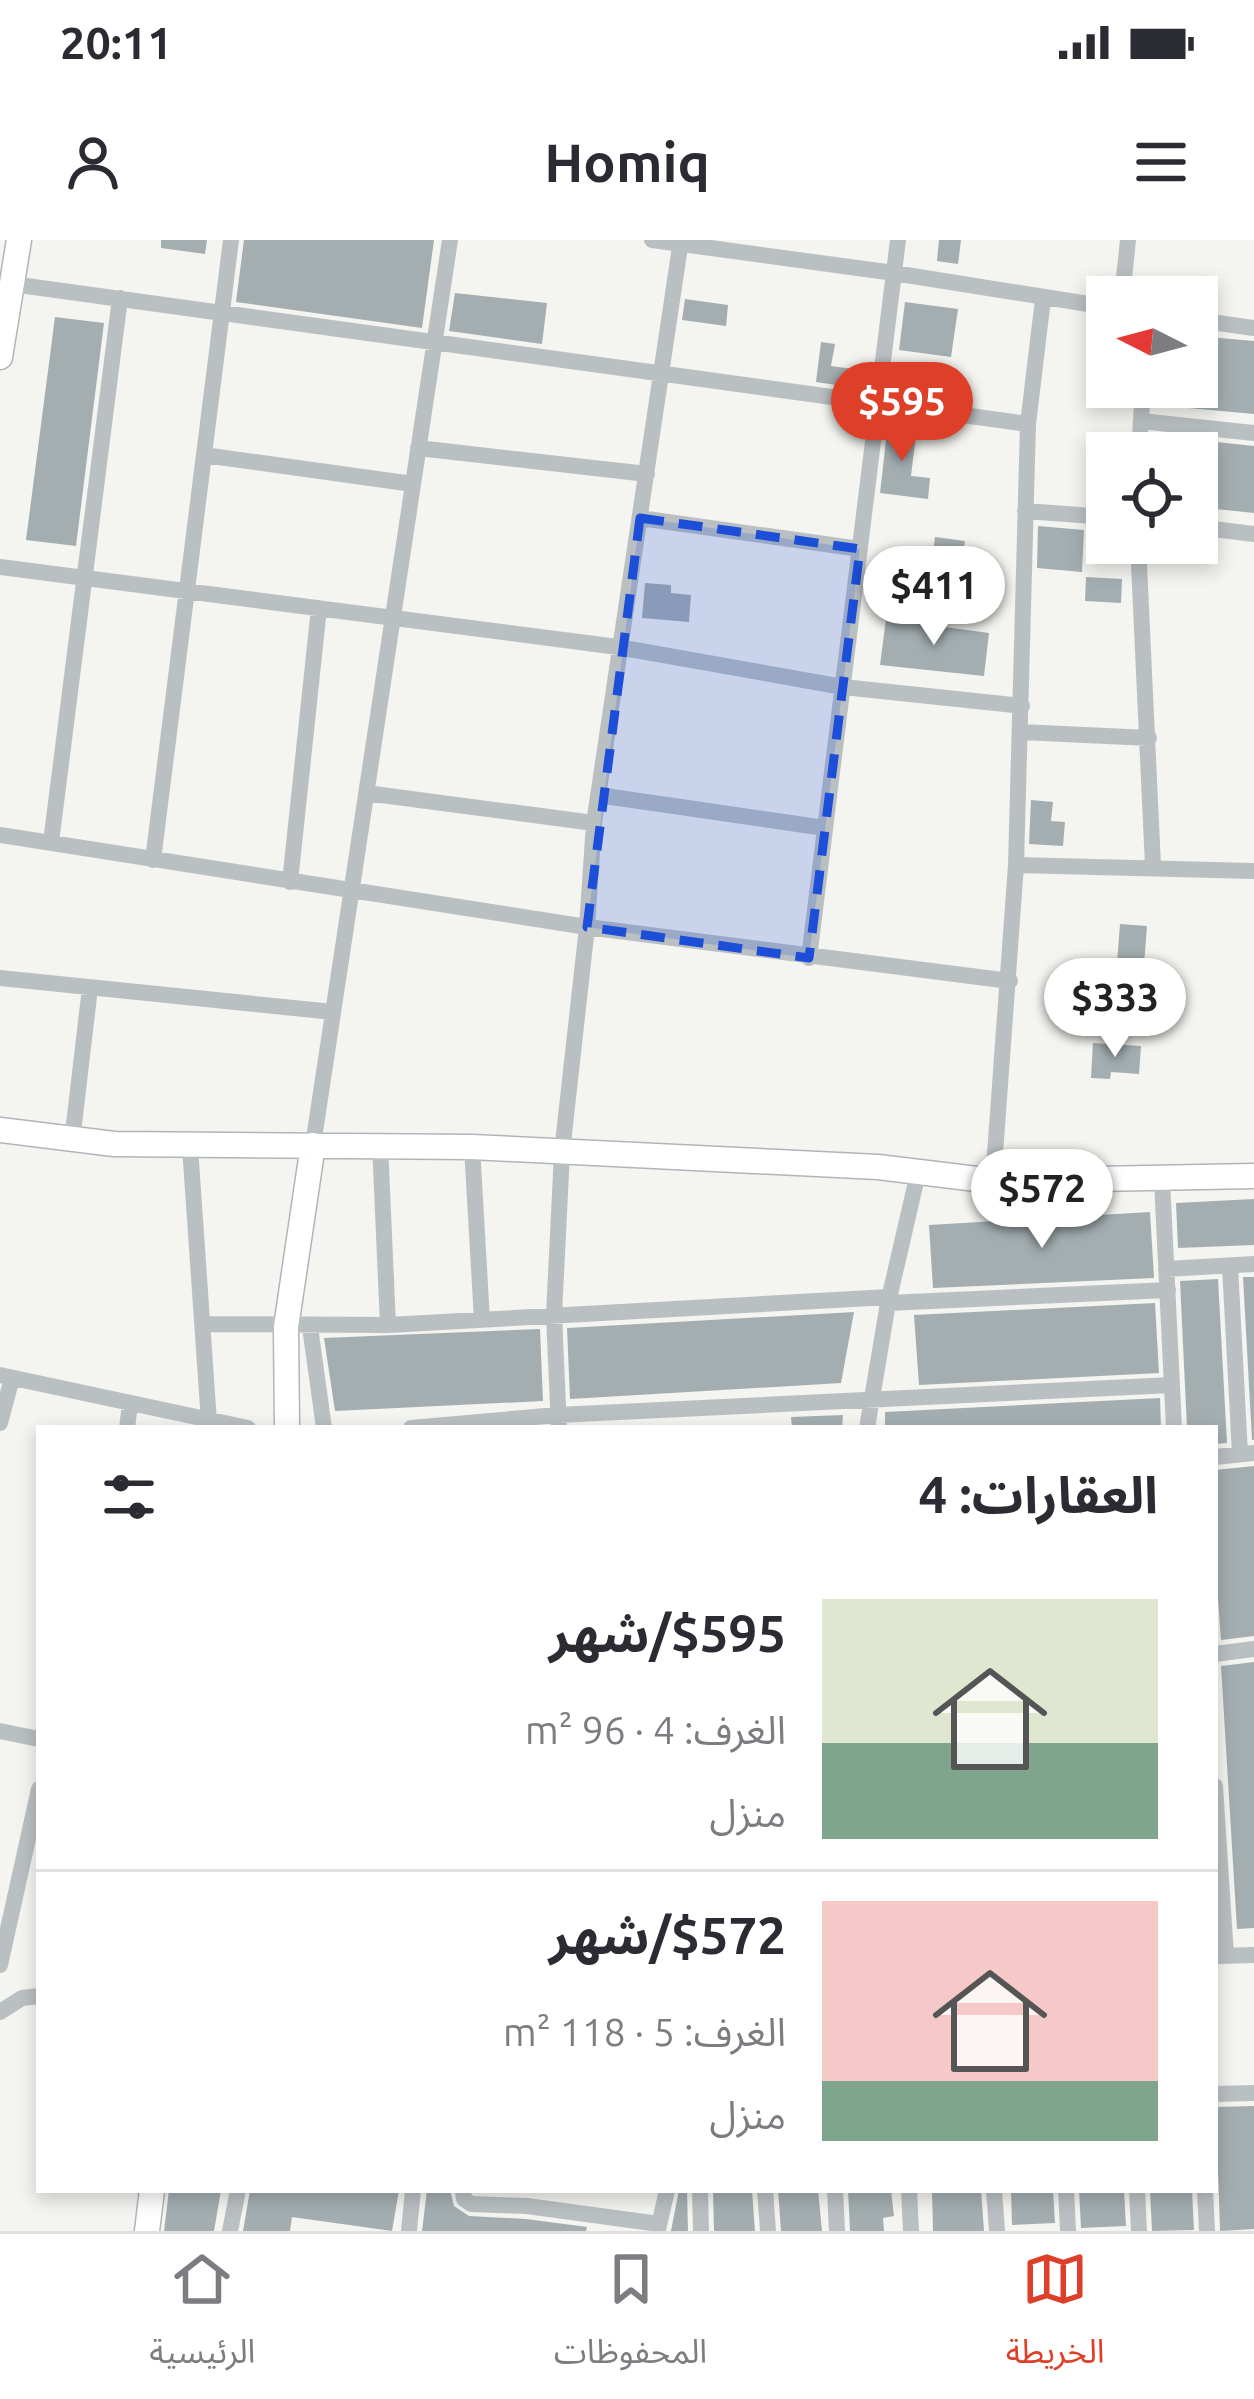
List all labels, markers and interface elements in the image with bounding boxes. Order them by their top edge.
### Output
text: 20:11 [60,17,173,68]
icon: person [60,129,126,195]
icon: menu [1128,129,1194,195]
text: Homiq [544,132,710,192]
north arrow [1086,276,1218,408]
map controls [1086,276,1218,564]
pin: $595 [831,362,973,464]
text: $595 [858,379,946,422]
button: locate [1086,432,1218,564]
pin: $411 [863,546,1005,648]
text: $411 [890,563,978,606]
pin: $333 [1044,958,1186,1060]
text: $333 [1071,975,1159,1018]
pin: $572 [971,1149,1113,1251]
text: $572 [998,1166,1086,1209]
icon: filters [96,1464,162,1530]
text: العقارات: 4 [918,1465,1158,1523]
text: $595/شهر [549,1604,786,1662]
icon: home [918,1647,1062,1791]
text: الغرف: 4 · 96 m² [525,1708,786,1751]
text: منزل [710,1791,786,1834]
text: $572/شهر [549,1906,786,1964]
icon: home [918,1949,1062,2093]
text: الغرف: 5 · 118 m² [503,2010,786,2053]
text: منزل [710,2093,786,2136]
tab: الرئيسية [149,2246,255,2387]
tab: المحفوظات [554,2246,707,2387]
tab: الخريطة [1006,2246,1105,2387]

